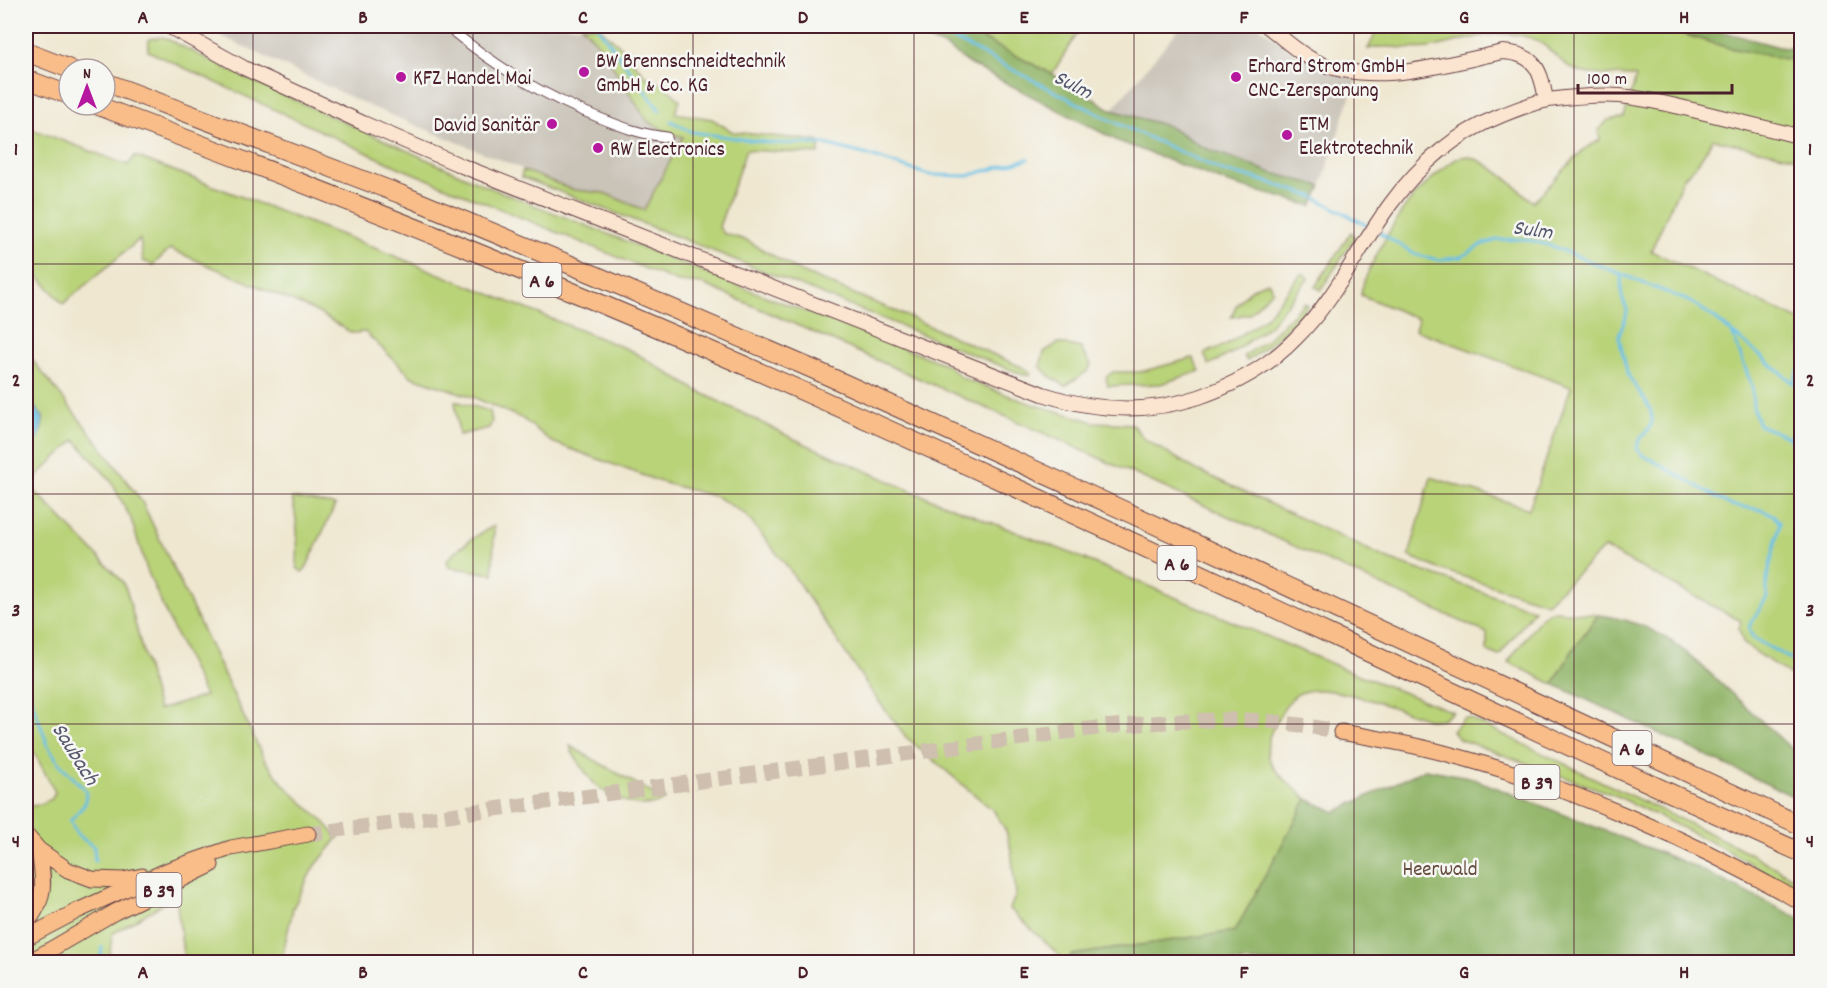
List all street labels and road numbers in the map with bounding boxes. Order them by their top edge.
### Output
road number: A 6 [522,263,562,297]
road number: A 6 [1158,546,1196,580]
road number: A 6 [1612,731,1652,765]
road number: B 39 [1514,765,1560,799]
road number: B 39 [136,873,182,907]

